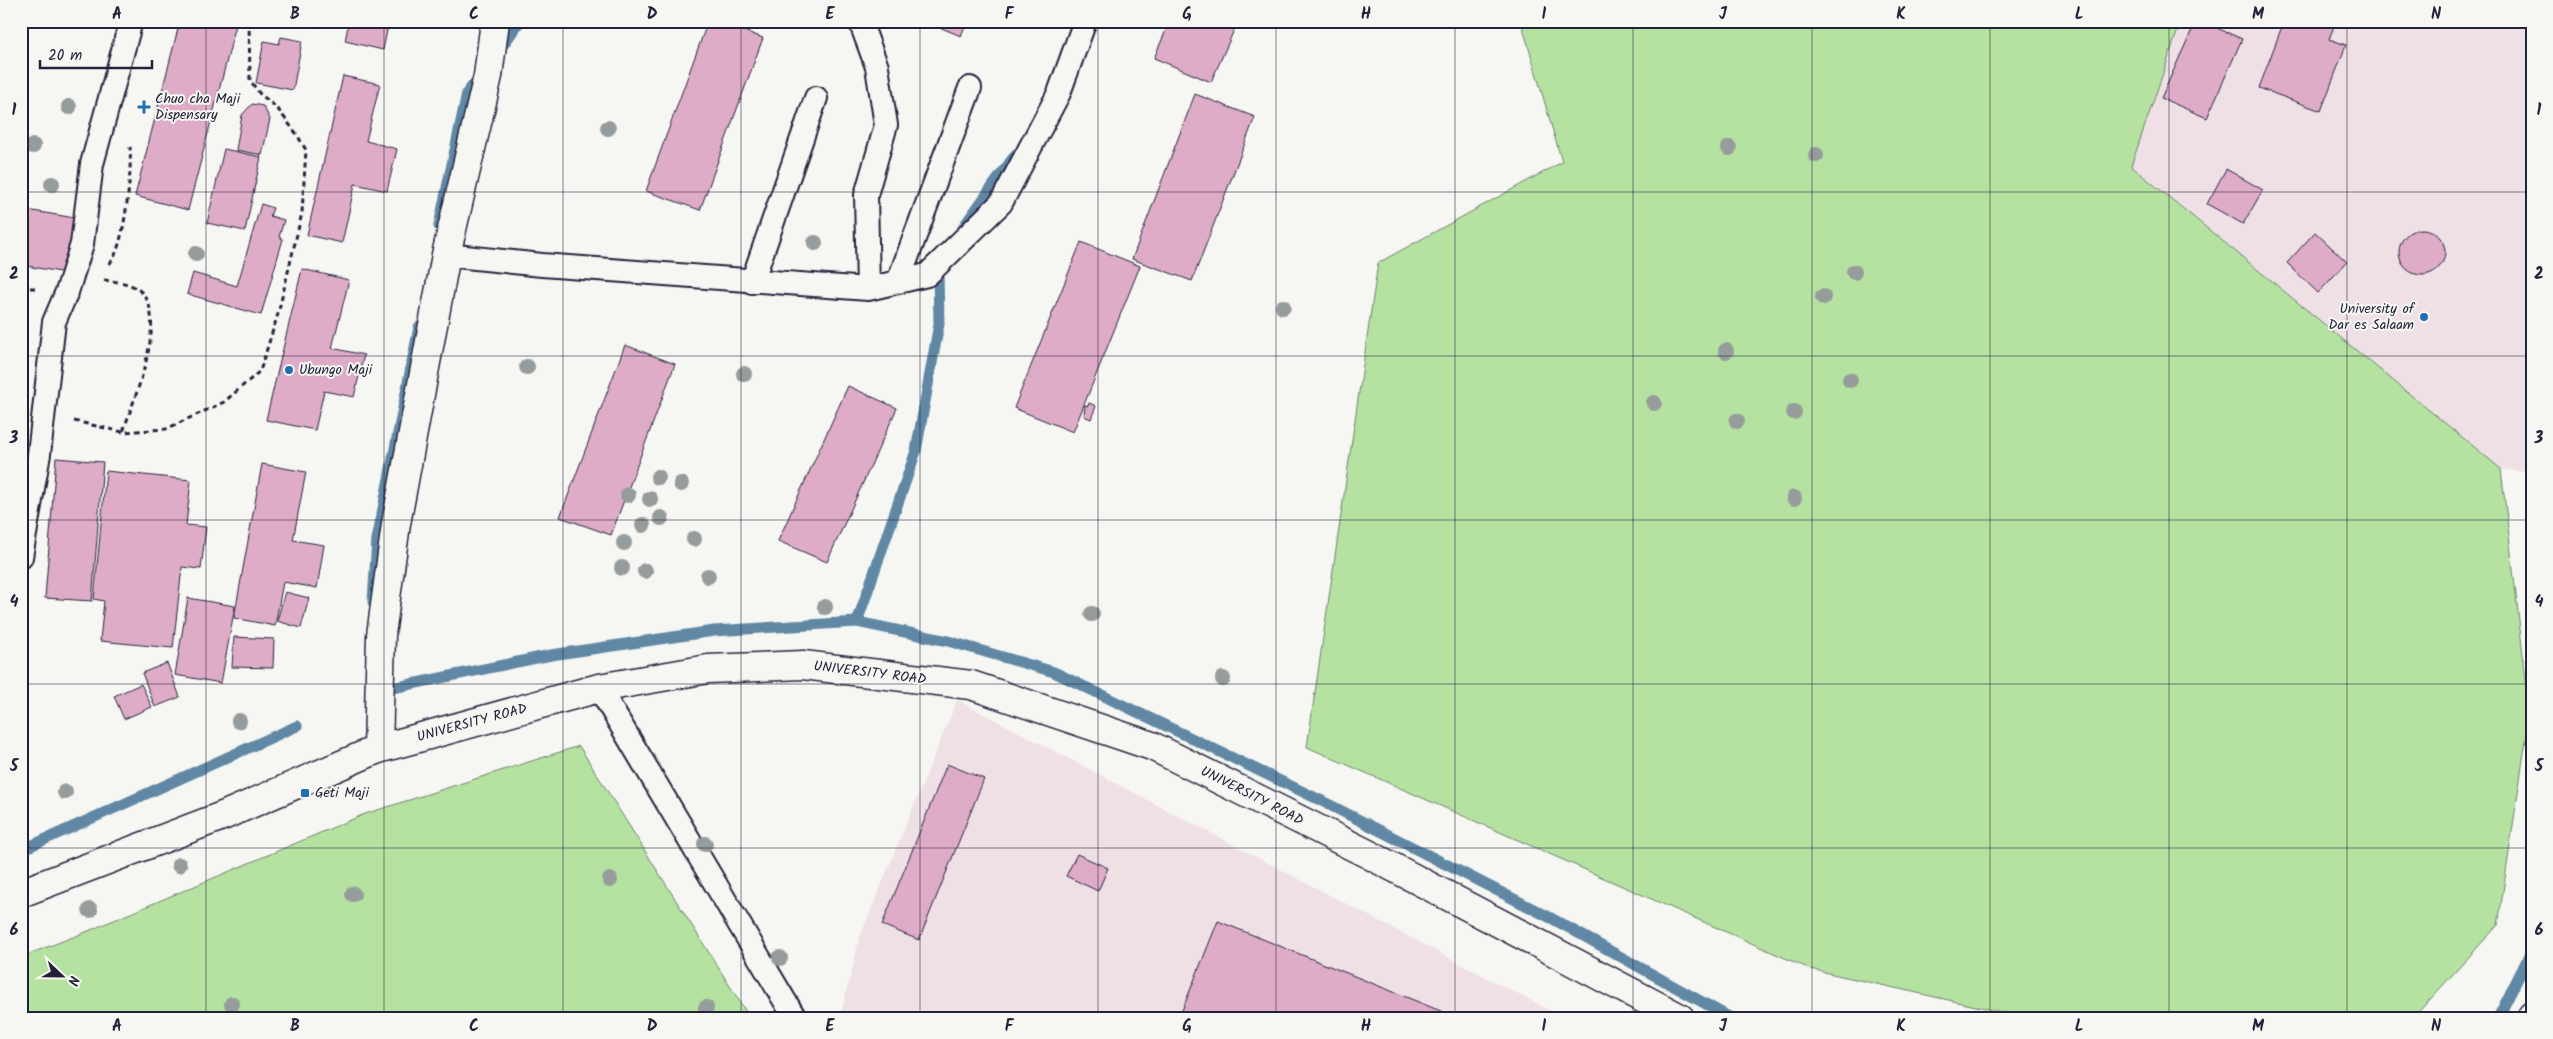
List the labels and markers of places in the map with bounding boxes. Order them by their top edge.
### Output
place label: Chuo cha Maji Dispensary [155,88,241,126]
marker: Chuo cha Maji Dispensary [137,100,151,114]
place label: University of Dar es Salaam [2329,298,2416,336]
marker: University of Dar es Salaam [2418,311,2430,323]
place label: Ubungo Maji [299,359,373,381]
marker: Ubungo Maji [283,364,295,376]
place label: Geti Maji [315,782,369,804]
marker: Geti Maji [299,787,311,799]

